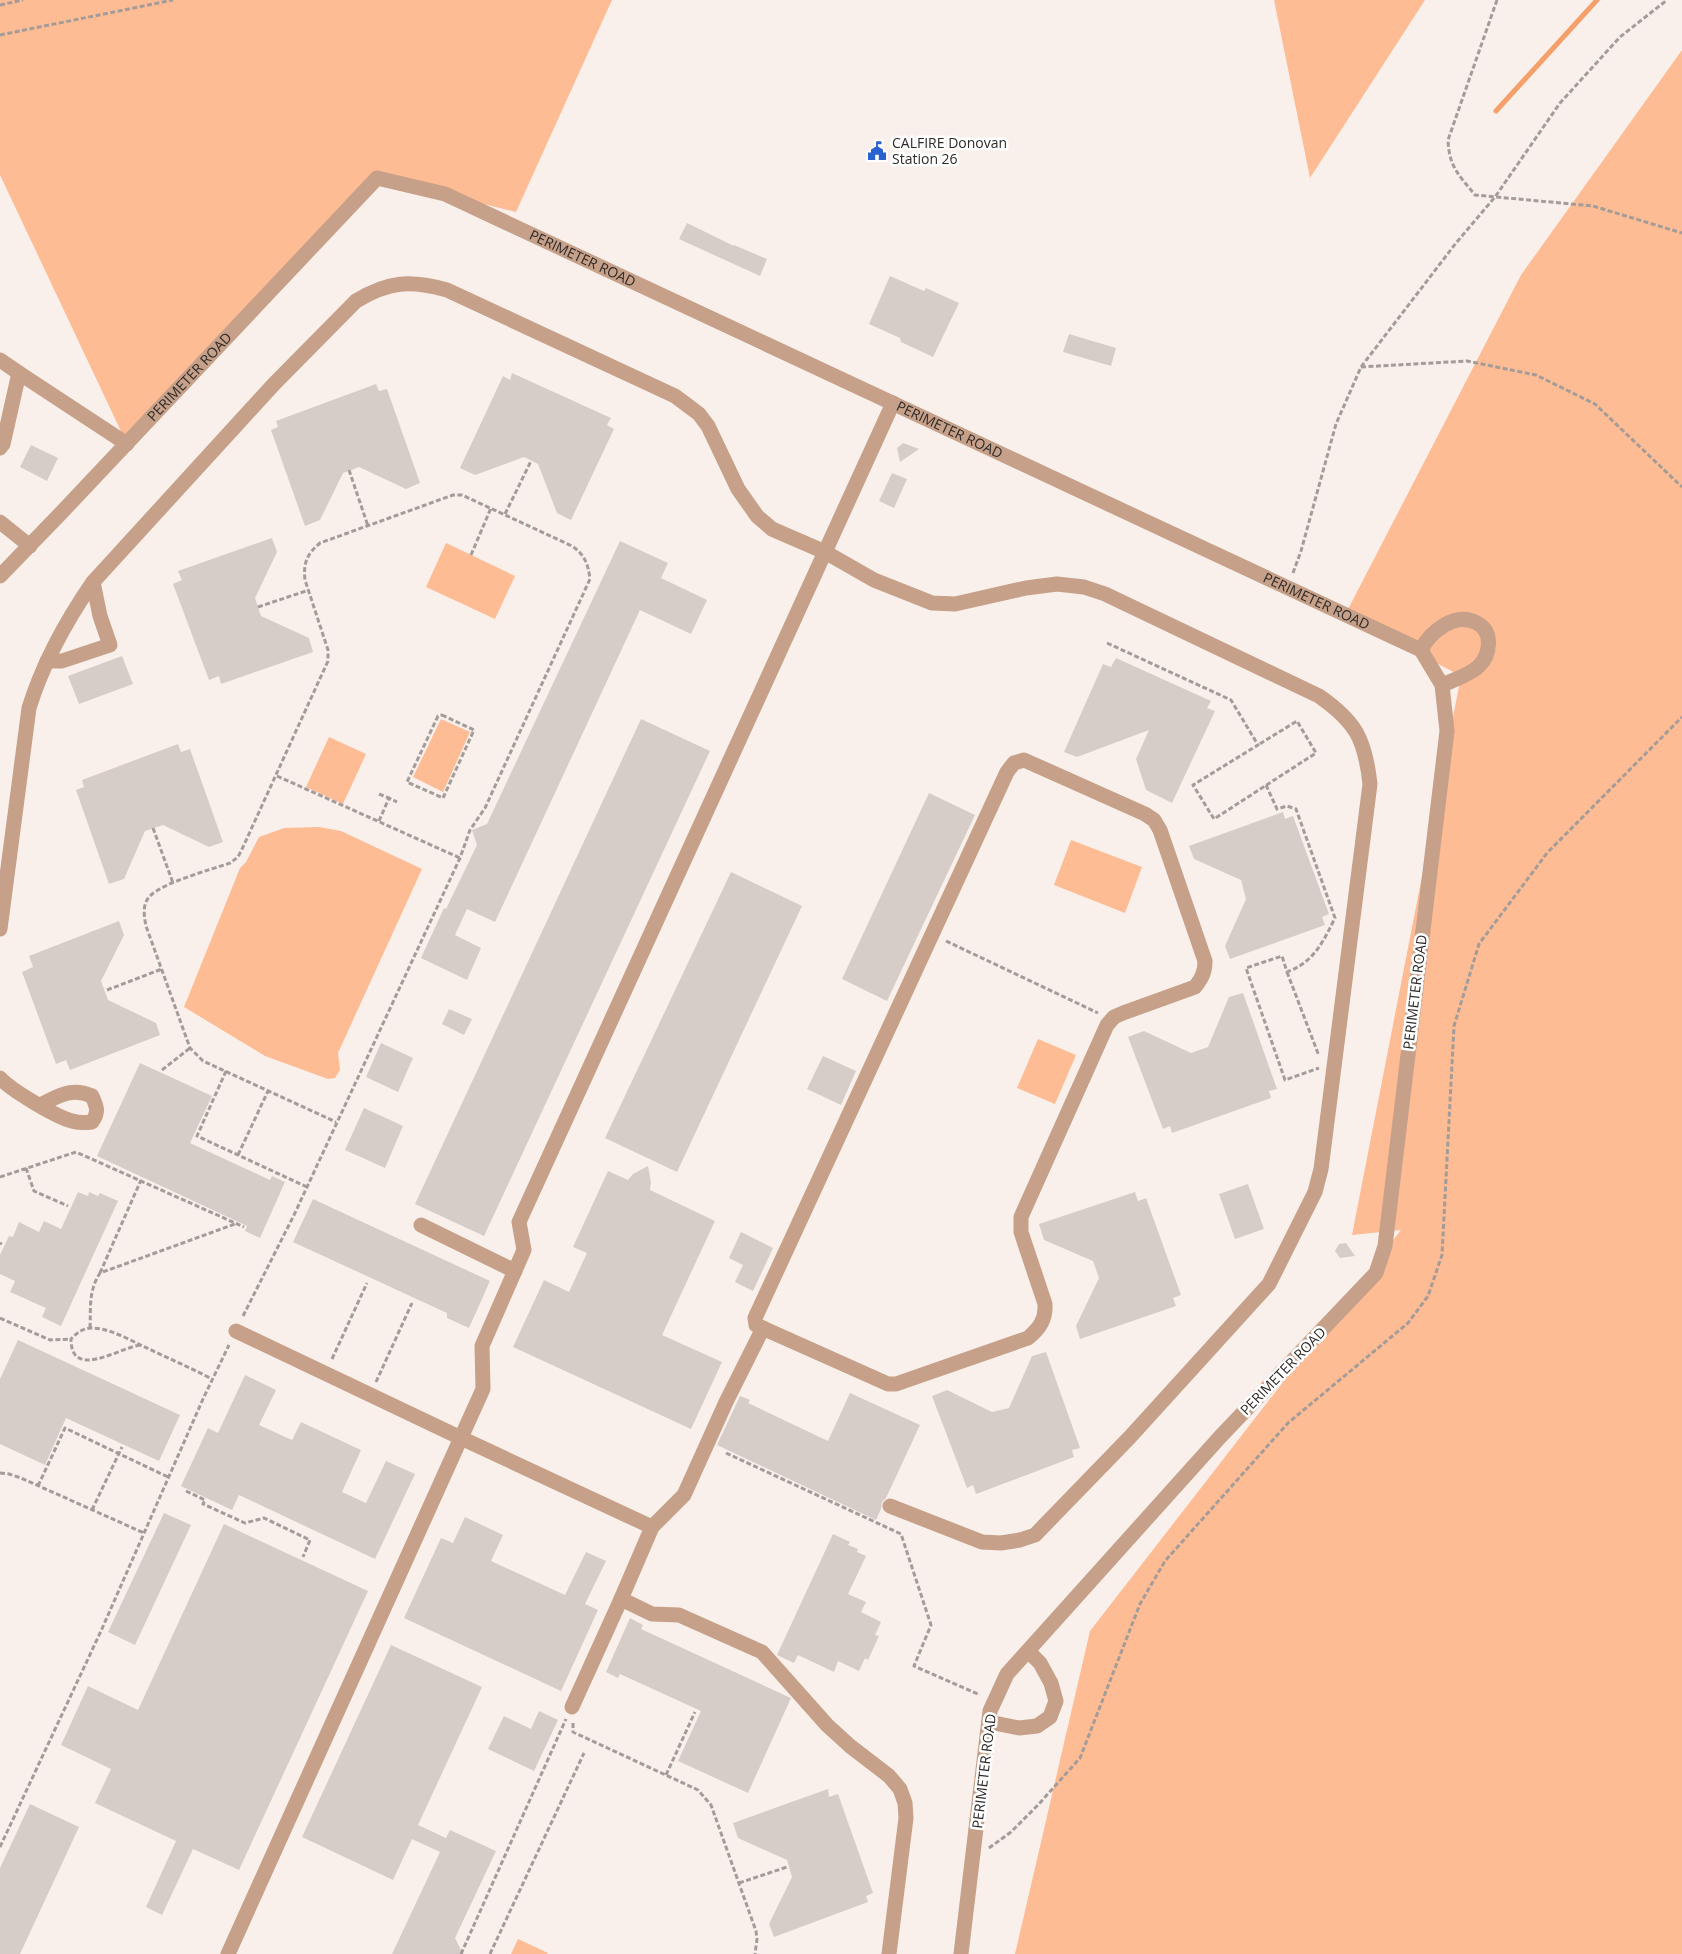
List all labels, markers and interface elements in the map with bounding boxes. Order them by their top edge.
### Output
place label: CALFIRE Donovan Station 26 [892,133,1007,168]
public building icon: CALFIRE Donovan Station 26 [866,140,888,162]
street label: PERIMETER ROAD [527,225,639,291]
street label: PERIMETER ROAD [143,328,236,425]
street label: PERIMETER ROAD [893,396,1006,462]
street label: PERIMETER ROAD [1260,568,1373,634]
street label: PERIMETER ROAD [1398,933,1431,1050]
street label: PERIMETER ROAD [1236,1323,1330,1419]
street label: PERIMETER ROAD [967,1712,1000,1829]

